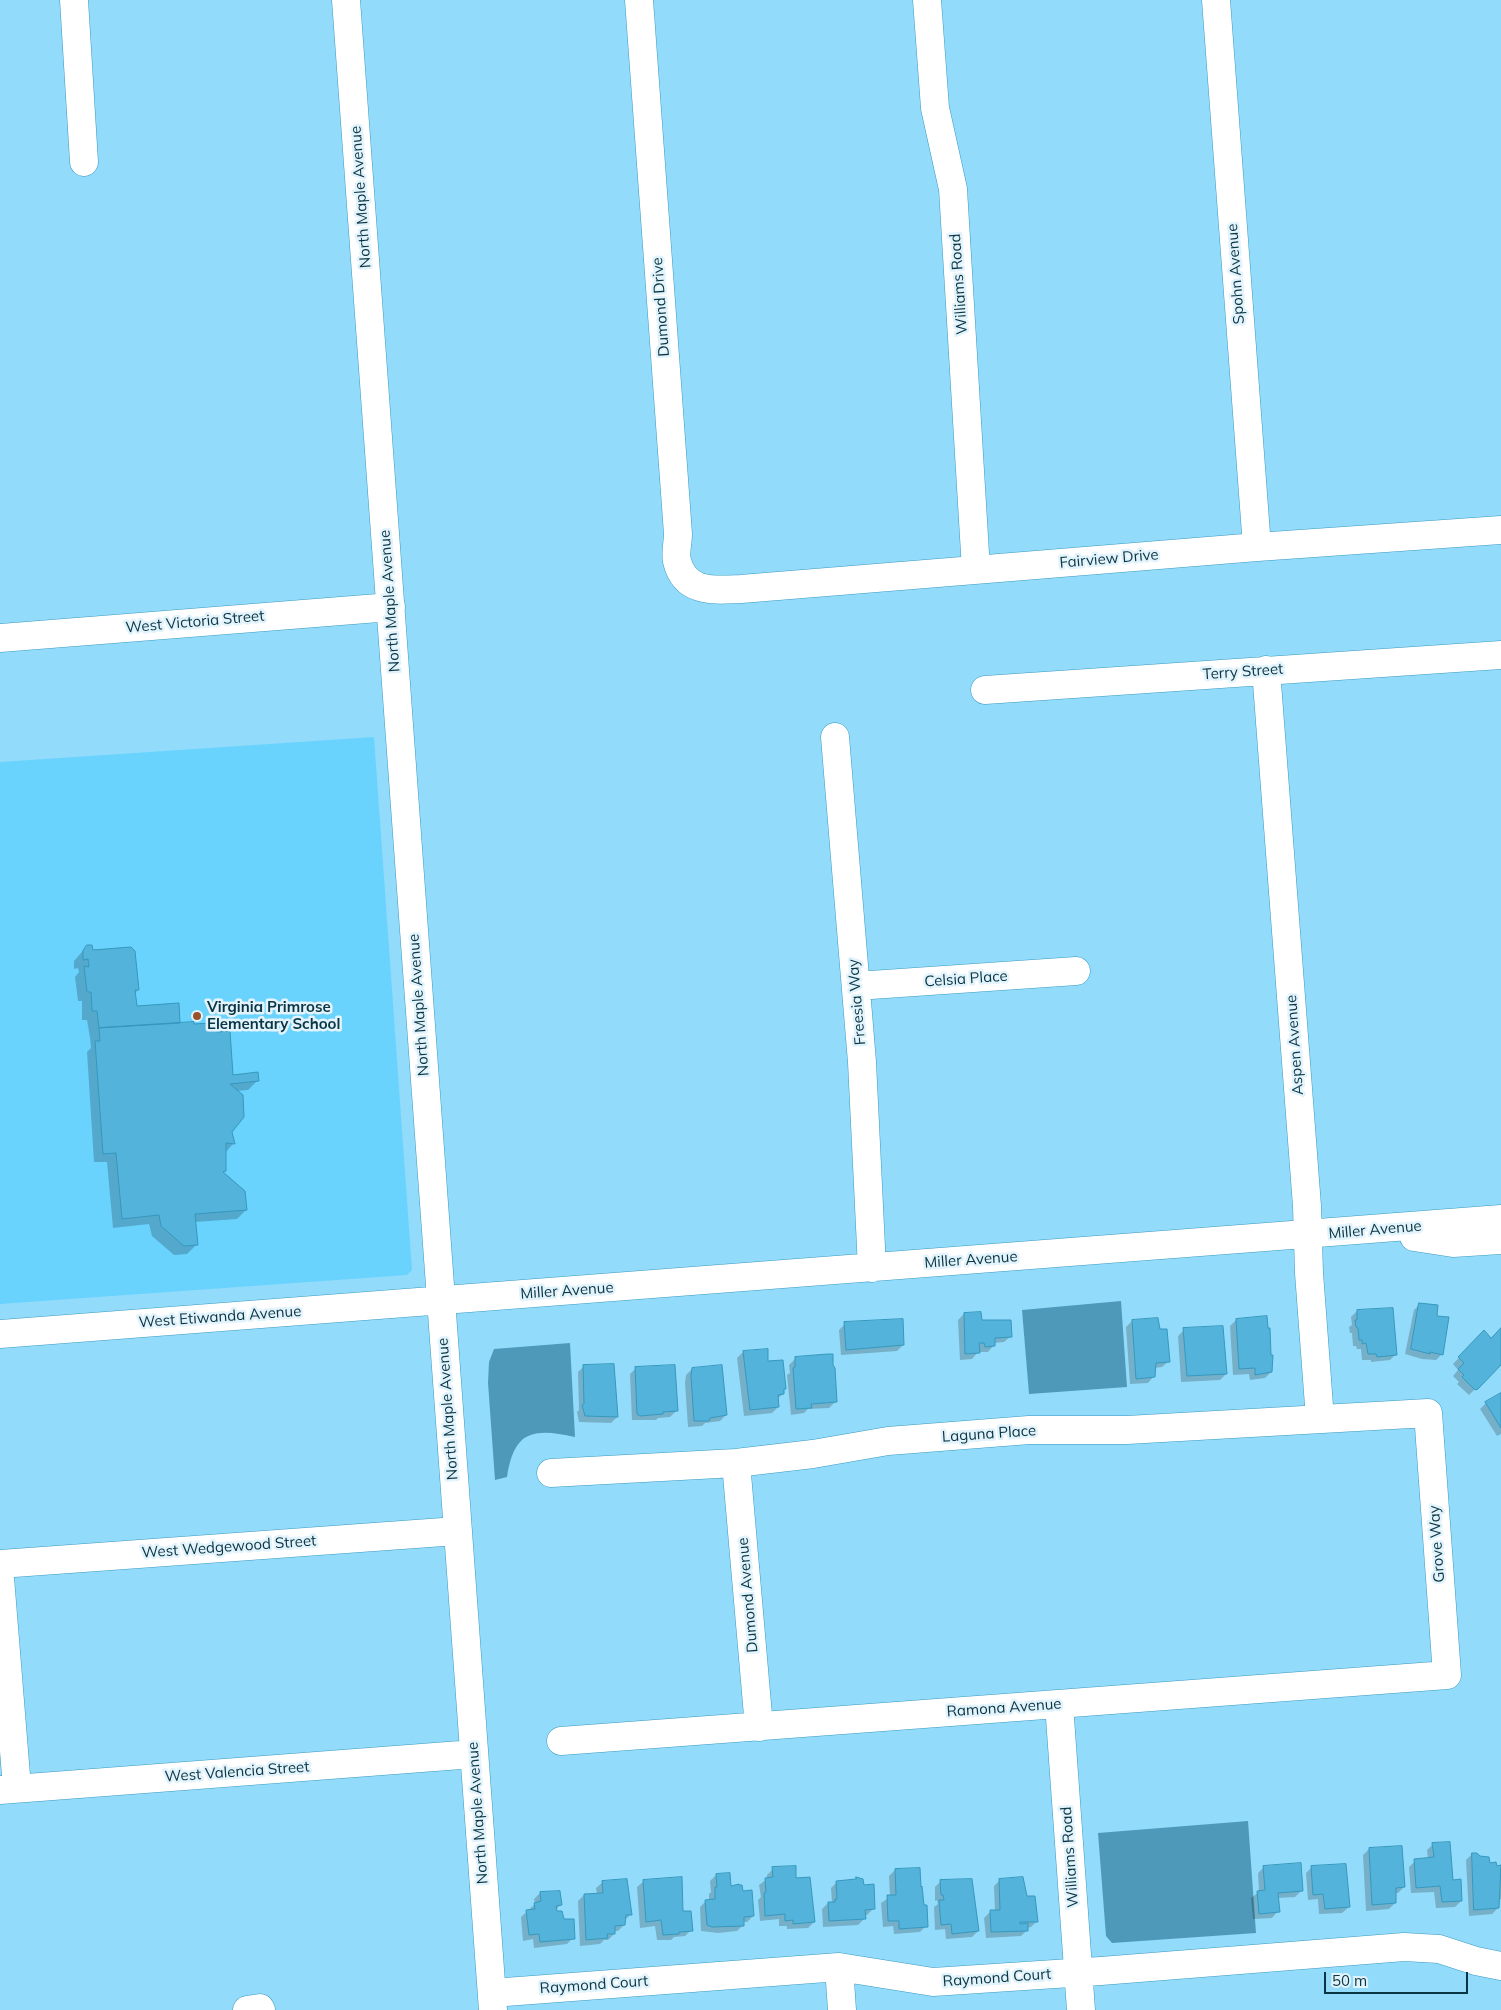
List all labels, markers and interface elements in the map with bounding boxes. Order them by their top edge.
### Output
street label: North Maple Avenue [347,125,375,269]
street label: Spohn Avenue [1224,223,1248,325]
street label: Williams Road [946,233,972,335]
street label: Dumond Drive [649,257,673,357]
street label: North Maple Avenue [376,529,404,673]
street label: Fairview Drive [1059,546,1159,572]
street label: West Victoria Street [125,607,265,637]
street label: Terry Street [1202,660,1284,684]
street label: North Maple Avenue [405,933,433,1077]
street label: Freesia Way [844,958,870,1046]
street label: Celsia Place [924,967,1008,991]
street label: Aspen Avenue [1283,994,1307,1096]
place label: Virginia Primrose Elementary School [207,998,340,1033]
marker: Virginia Primrose Elementary School [191,1010,203,1022]
street label: Miller Avenue [1328,1217,1422,1243]
street label: Miller Avenue [924,1248,1018,1272]
street label: Miller Avenue [520,1279,614,1303]
street label: West Etiwanda Avenue [138,1302,302,1332]
street label: North Maple Avenue [434,1337,462,1481]
street label: Laguna Place [941,1422,1037,1446]
street label: Grove Way [1425,1505,1449,1583]
street label: West Wedgewood Street [141,1532,317,1562]
street label: Dumond Avenue [734,1537,762,1653]
street label: Ramona Avenue [946,1695,1062,1721]
street label: North Maple Avenue [464,1741,492,1885]
street label: West Valencia Street [164,1758,310,1786]
street label: Williams Road [1057,1806,1083,1908]
scale bar [1326,1962,1470,1994]
street label: Raymond Court [942,1965,1052,1991]
text: 50 m [1332,1971,1367,1990]
street label: Raymond Court [539,1972,649,1998]

